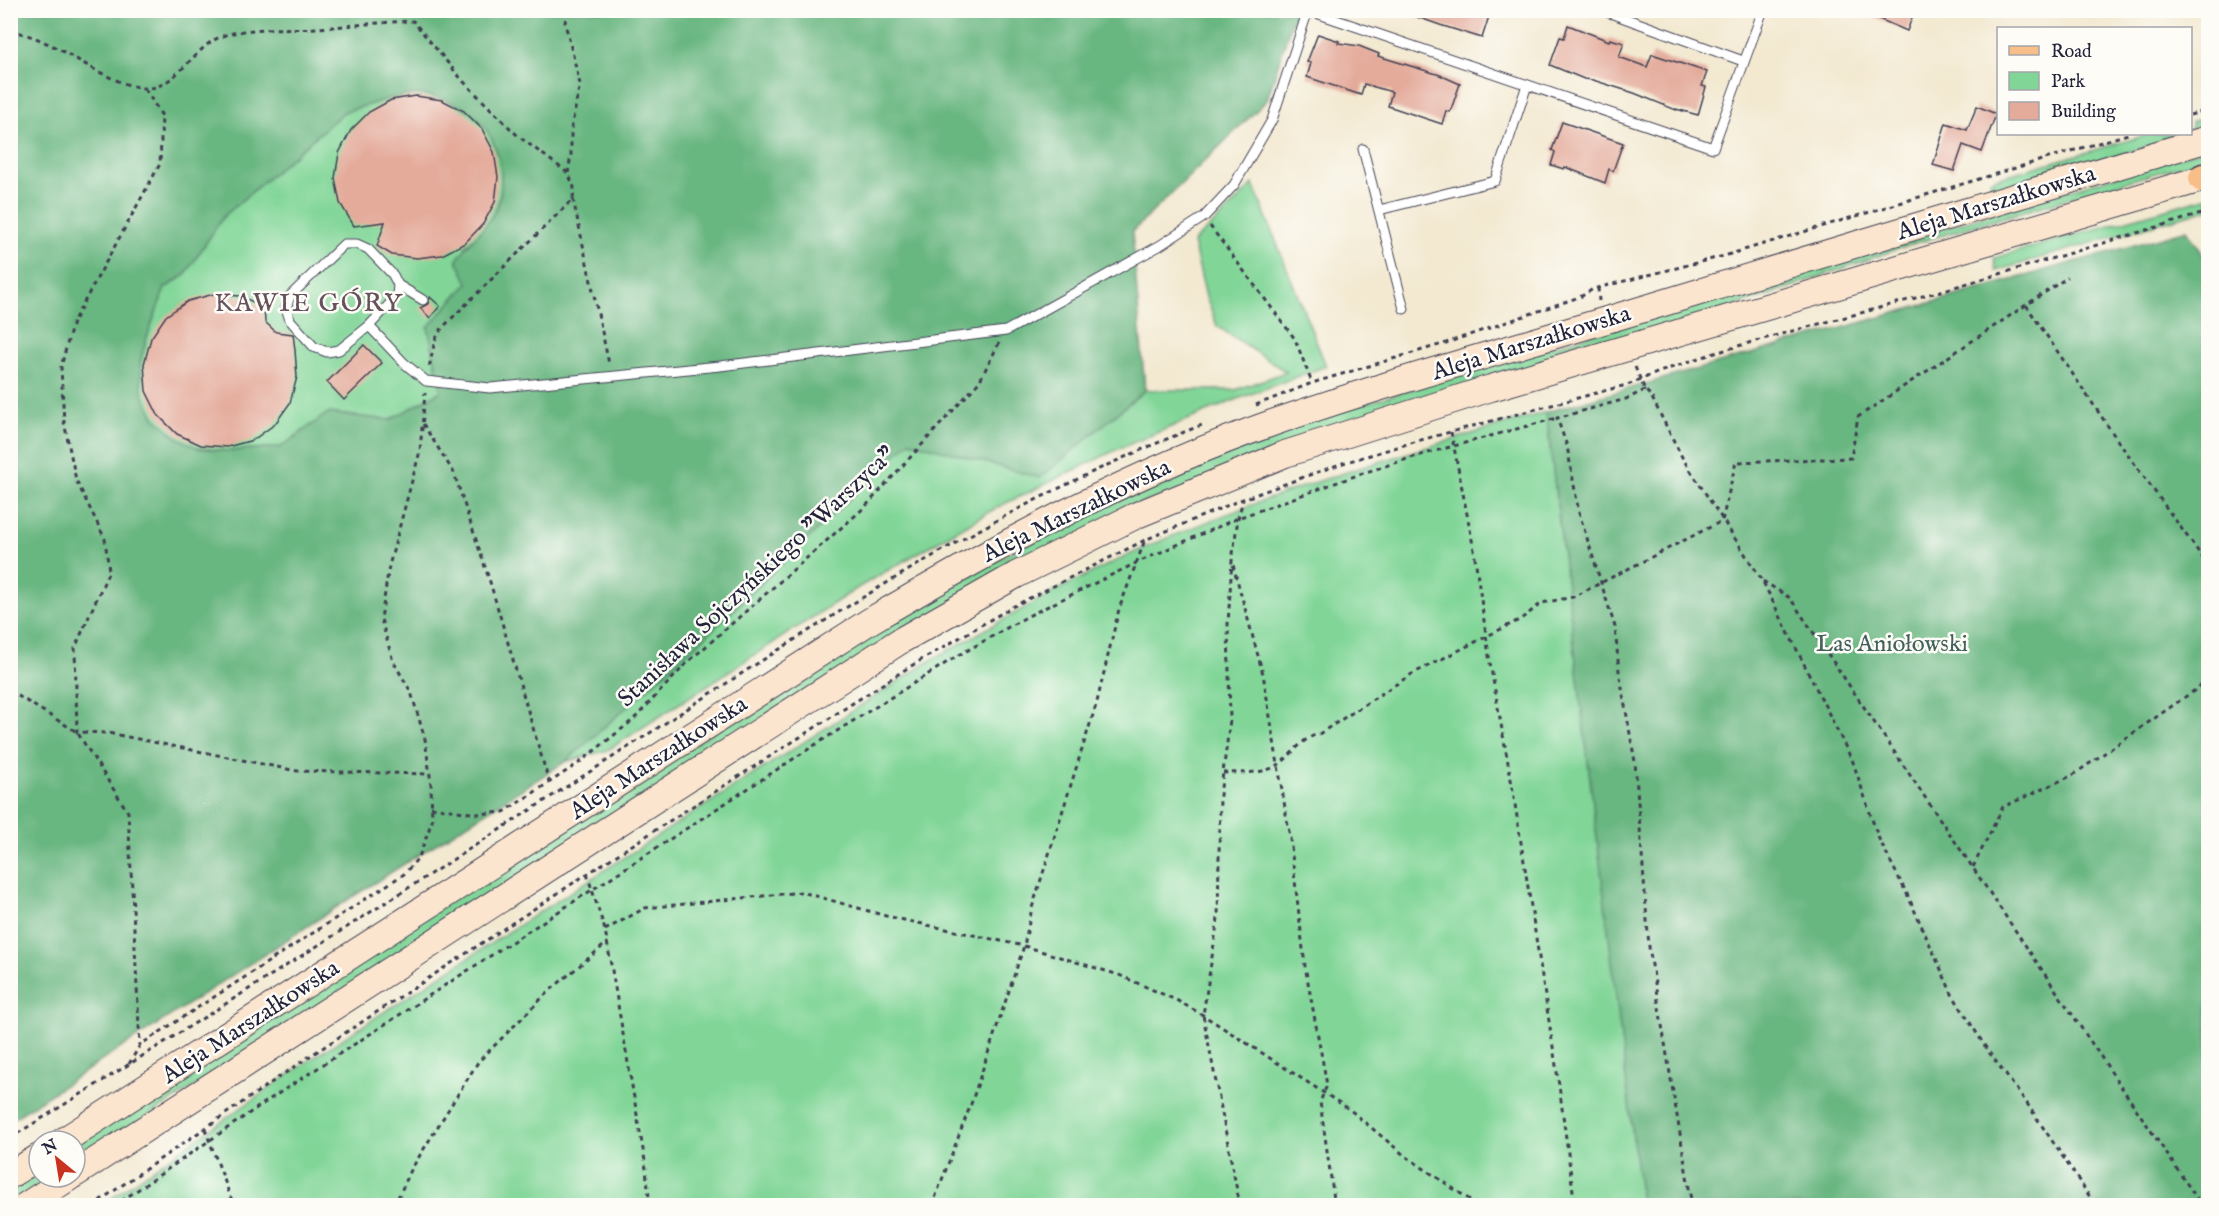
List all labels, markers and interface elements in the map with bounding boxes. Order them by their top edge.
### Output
legend [1997,27,2192,135]
text: Road [2051,41,2092,64]
text: Park [2051,71,2086,94]
text: Building [2051,101,2116,124]
street label: Aleja Marszałkowska [1892,158,2100,249]
district label: KAWIE GÓRY [215,287,403,320]
street label: Aleja Marszałkowska [1427,298,1635,389]
street label: Stanisława Sojczyńskiego "Warszyca" [611,440,903,714]
street label: Aleja Marszałkowska [976,452,1177,571]
park label: Las Aniołowski [1816,629,1968,660]
street label: Aleja Marszałkowska [563,689,754,828]
street label: Aleja Marszałkowska [155,953,346,1092]
north arrow [27,1129,87,1189]
text: N [39,1136,62,1160]

